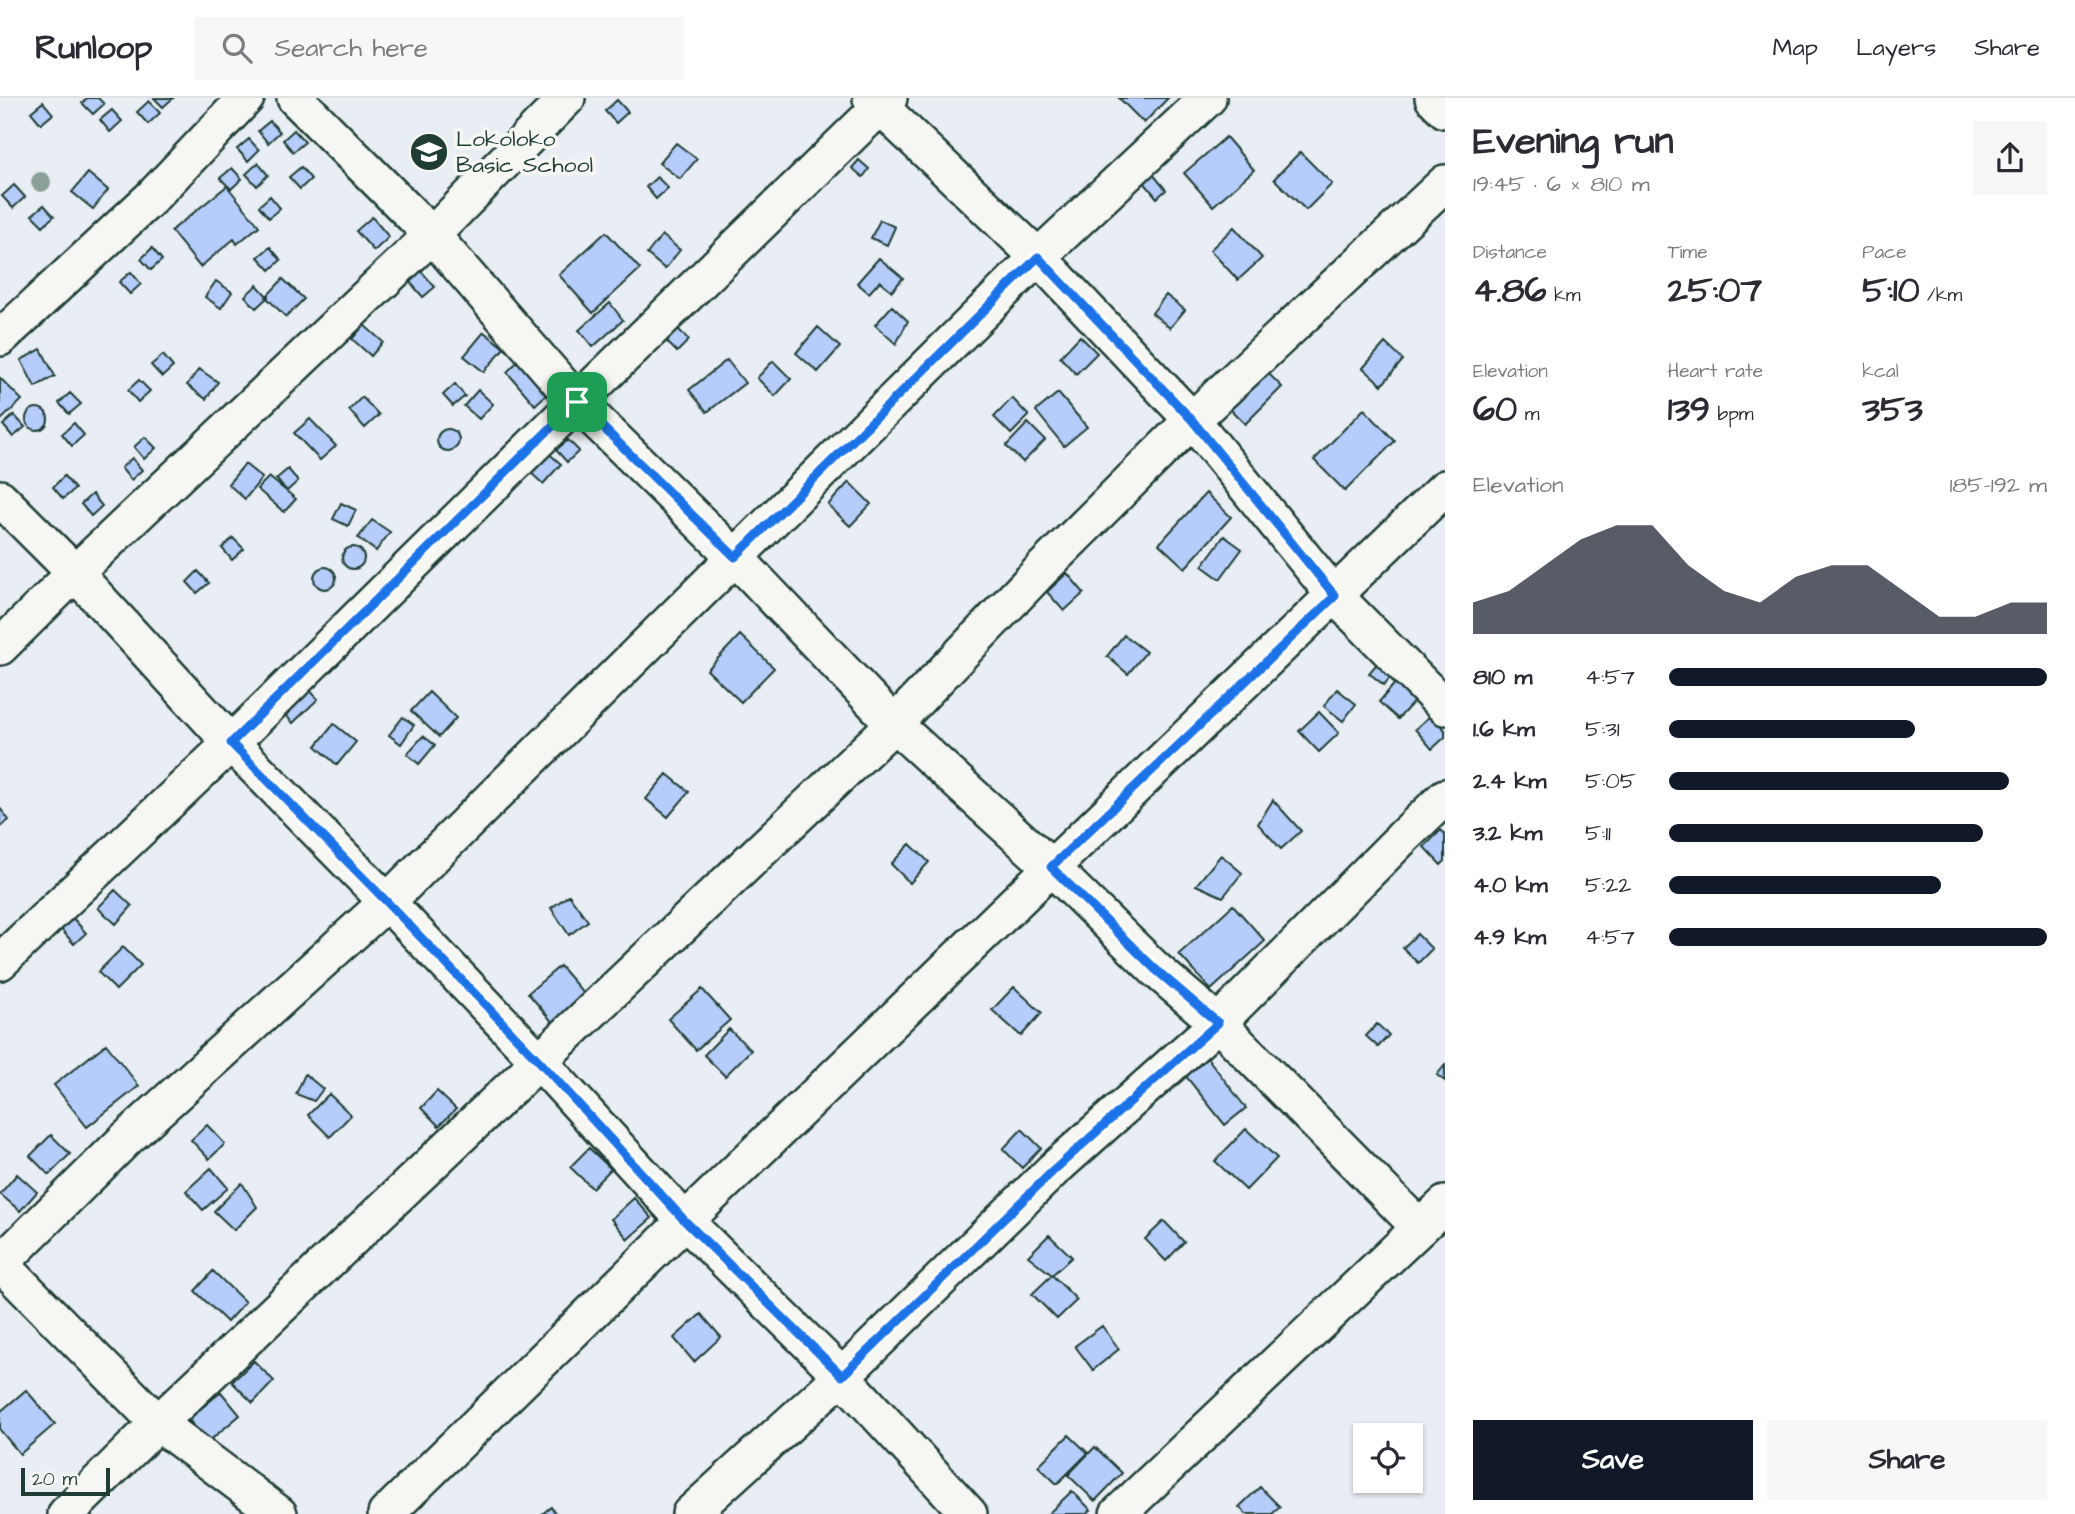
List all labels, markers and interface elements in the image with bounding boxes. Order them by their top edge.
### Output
search box [194,17,684,80]
text: Runloop [35,25,152,71]
icon: search [218,29,256,67]
text: Search here [274,30,428,66]
text: Map [1773,31,1818,65]
text: Layers [1856,31,1936,65]
text: Share [1974,31,2040,65]
text: Evening run [1473,116,1674,168]
button: share [1973,121,2047,195]
place label: Lokoloko Basic School [456,123,593,181]
school or university icon: Lokoloko Basic School [408,131,450,173]
text: 19:45 · 6 × 810 m [1473,168,1650,200]
text: Distance [1473,239,1547,266]
text: Time [1668,239,1707,266]
text: Pace [1862,239,1906,266]
text: 4.86 [1473,266,1546,315]
text: 25:07 [1668,266,1762,315]
text: 5:10 [1862,266,1920,315]
text: km [1546,282,1580,309]
text: /km [1920,282,1962,309]
text: Elevation [1473,358,1548,385]
text: Heart rate [1668,358,1763,385]
text: kcal [1862,358,1899,385]
pin [547,372,607,432]
icon: arrive [558,383,596,421]
text: 60 [1473,385,1517,434]
text: 139 [1668,385,1710,434]
text: 353 [1862,385,1923,434]
text: m [1517,401,1539,428]
text: bpm [1710,401,1754,428]
text: Elevation [1473,469,1564,501]
text: 185–192 m [1949,469,2047,501]
text: 810 m [1473,661,1532,693]
text: 4:57 [1585,661,1635,693]
text: 1.6 km [1473,713,1535,745]
text: 5:31 [1585,713,1620,745]
text: 2.4 km [1473,765,1546,797]
text: 5:05 [1585,765,1636,797]
text: 3.2 km [1473,817,1542,849]
text: 5:11 [1585,817,1611,849]
text: 4.0 km [1473,869,1548,901]
text: 5:22 [1585,869,1631,901]
text: 4.9 km [1473,921,1546,953]
text: 4:57 [1585,921,1635,953]
button: Save [1473,1420,1753,1500]
button: Share [1767,1420,2047,1500]
map controls [1353,1423,1423,1493]
button: locate [1353,1423,1423,1493]
scale bar [21,1465,110,1497]
text: 20 m [32,1466,77,1493]

